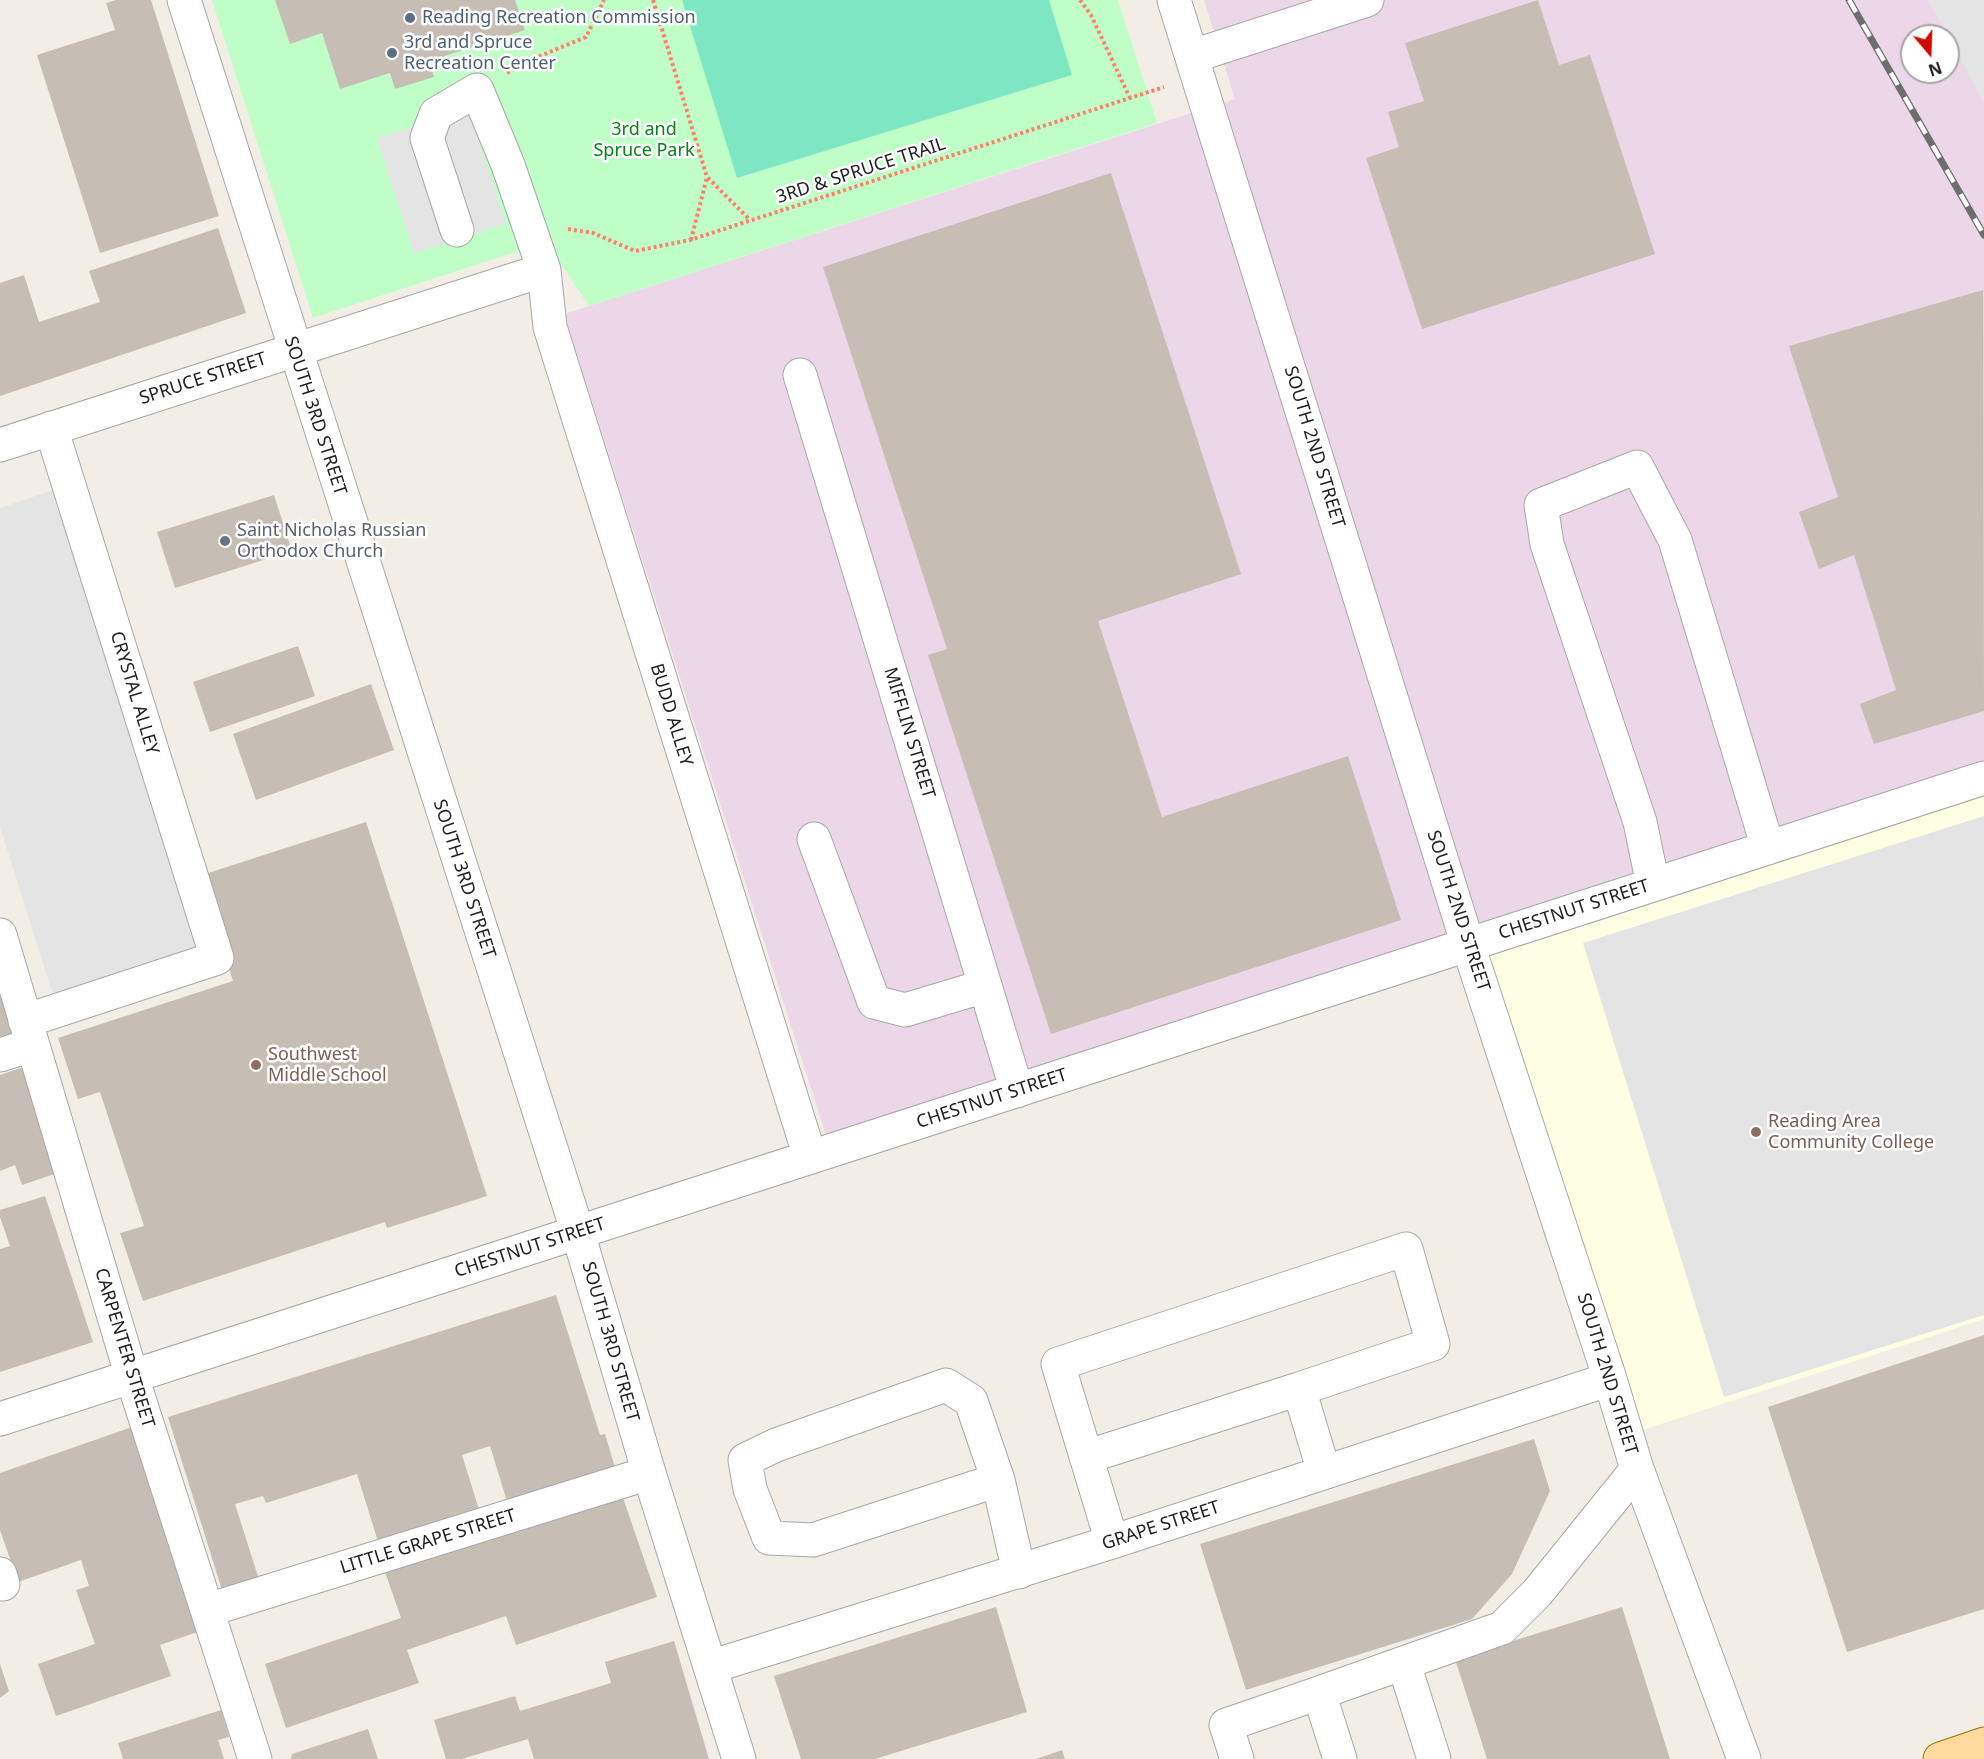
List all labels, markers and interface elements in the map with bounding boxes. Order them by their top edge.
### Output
place label: Reading Recreation Commission [422,7,696,29]
marker: Reading Recreation Commission [403,11,417,25]
north arrow [1900,24,1960,84]
place label: 3rd and Spruce Recreation Center [404,32,556,74]
marker: 3rd and Spruce Recreation Center [385,46,399,60]
text: N [1925,57,1945,82]
park label: 3rd and Spruce Park [593,119,695,162]
street label: 3RD & SPRUCE TRAIL [774,133,948,209]
street label: SOUTH 3RD STREET [279,334,351,498]
street label: SPRUCE STREET [137,348,269,410]
street label: SOUTH 2ND STREET [1279,363,1349,531]
place label: Saint Nicholas Russian Orthodox Church [237,520,426,562]
marker: Saint Nicholas Russian Orthodox Church [218,534,232,548]
street label: CRYSTAL ALLEY [105,629,163,757]
street label: BUDD ALLEY [645,661,697,769]
street label: MIFFLIN STREET [879,665,939,801]
street label: SOUTH 3RD STREET [428,797,500,961]
street label: SOUTH 2ND STREET [1422,828,1494,994]
street label: CHESTNUT STREET [1496,875,1652,945]
place label: Southwest Middle School [268,1044,387,1086]
marker: Southwest Middle School [249,1058,263,1072]
street label: CHESTNUT STREET [914,1064,1070,1134]
place label: Reading Area Community College [1768,1111,1934,1154]
marker: Reading Area Community College [1749,1125,1763,1139]
street label: CHESTNUT STREET [452,1213,608,1283]
street label: SOUTH 3RD STREET [577,1259,643,1425]
street label: CARPENTER STREET [89,1266,159,1430]
street label: SOUTH 2ND STREET [1572,1290,1642,1458]
street label: GRAPE STREET [1099,1497,1223,1555]
street label: LITTLE GRAPE STREET [338,1505,518,1579]

